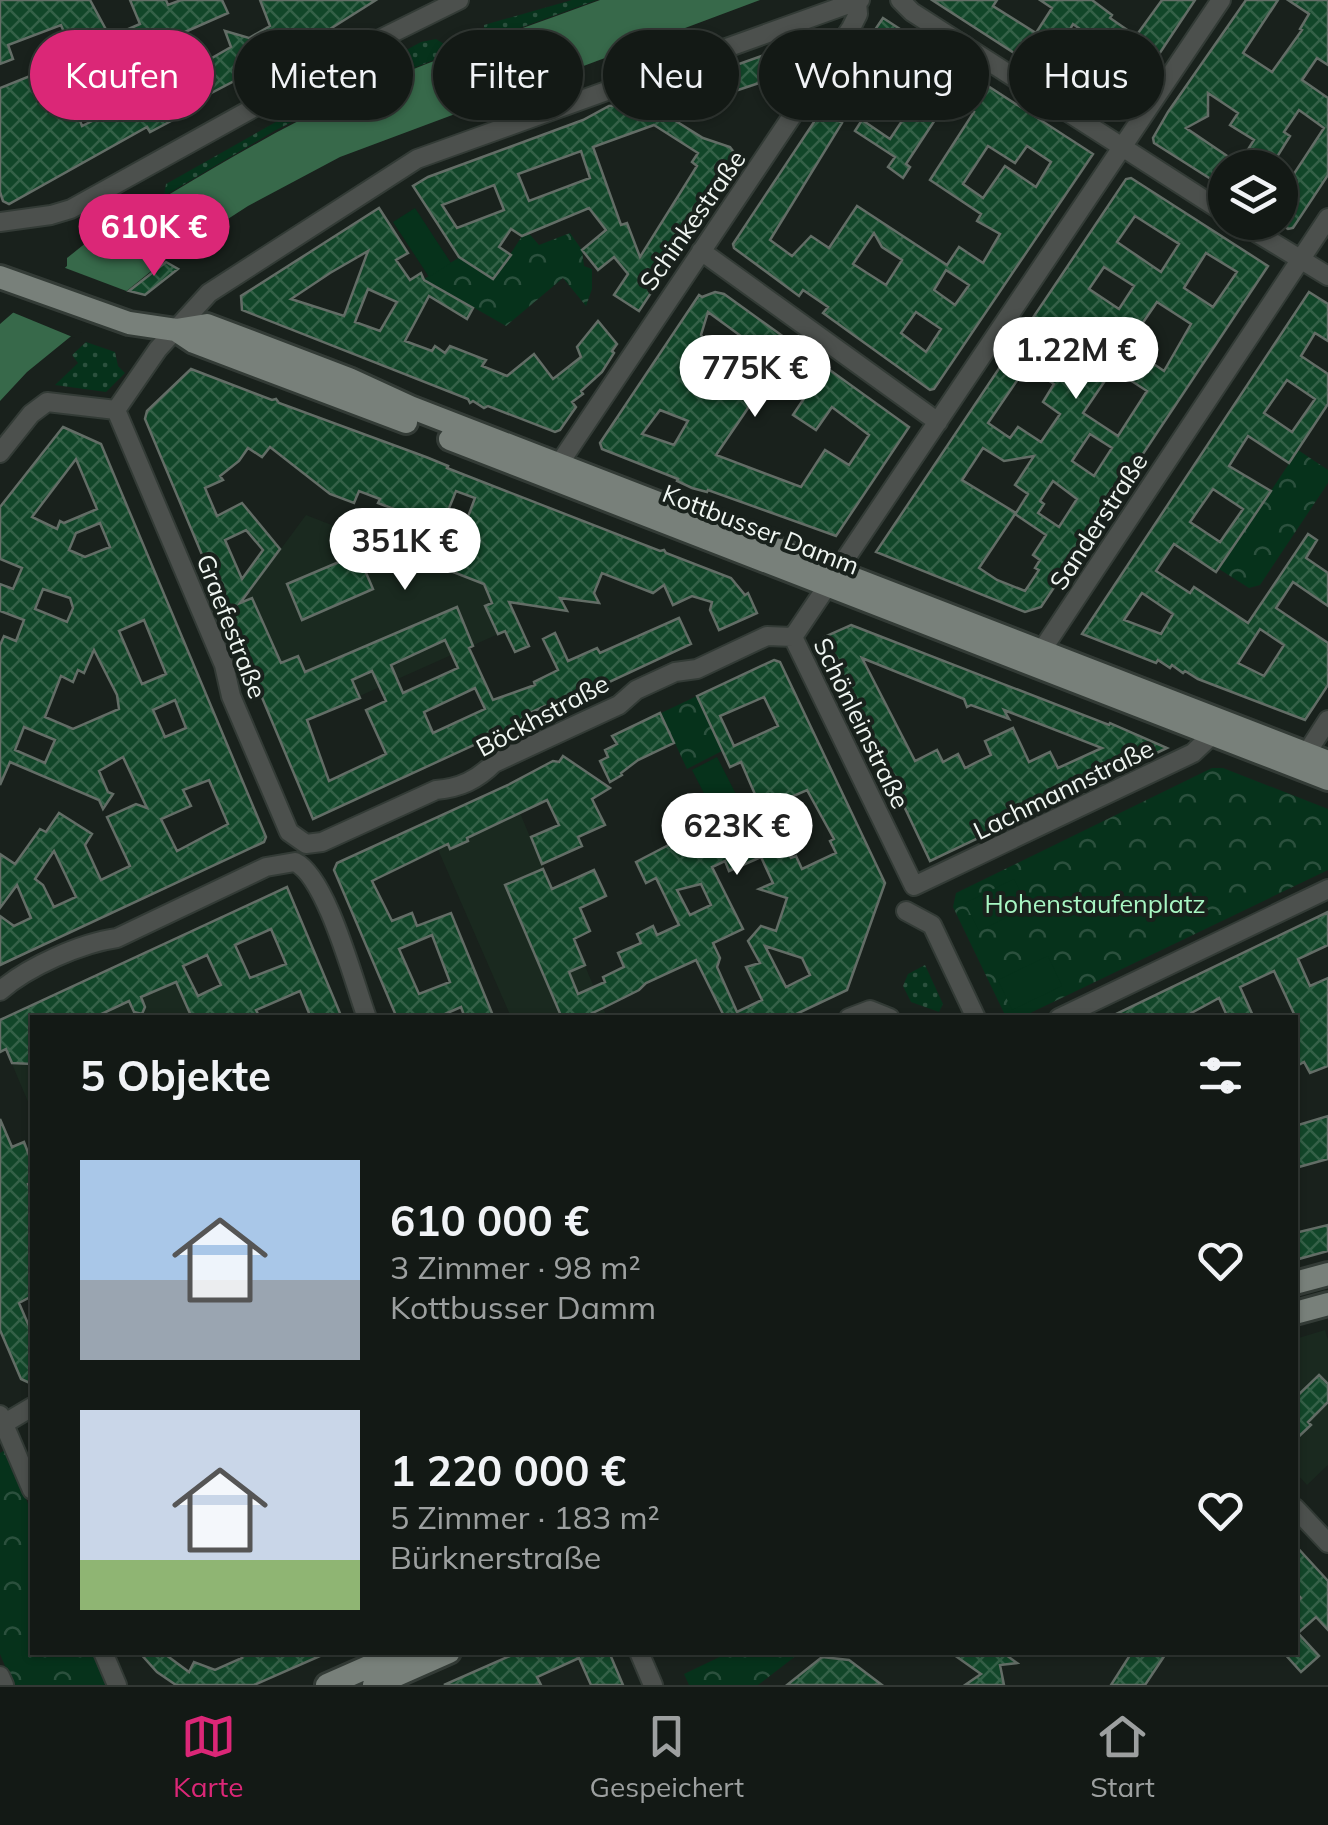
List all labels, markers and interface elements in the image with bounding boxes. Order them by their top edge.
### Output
chip: Kaufen [30,30,214,120]
chip: Mieten [234,30,413,120]
chip: Filter [433,30,583,120]
chip: Neu [603,30,739,120]
chip: Wohnung [759,30,989,120]
chip: Haus [1009,30,1164,120]
street label: Schinkestraße [632,144,752,296]
map controls [1208,150,1298,240]
button: layers [1208,150,1298,240]
pin: 610K € [73,194,235,279]
text: 610K € [101,206,207,246]
pin: 1.22M € [984,317,1168,402]
text: 1.22M € [1015,329,1137,369]
pin: 775K € [674,335,836,420]
text: 775K € [702,347,808,387]
street label: Sanderstraße [1042,447,1154,595]
street label: Kottbusser Damm [658,477,864,581]
pin: 351K € [324,508,486,593]
text: 351K € [352,520,458,560]
street label: Graefestraße [190,550,274,702]
street label: Schönleinstraße [807,633,917,813]
street label: Böckhstraße [470,667,614,763]
street label: Lachmannstraße [968,732,1158,846]
pin: 623K € [656,793,818,878]
text: 623K € [684,805,790,845]
park label: Hohenstaufenplatz [985,888,1205,919]
icon: filters [1193,1048,1248,1103]
text: 5 Objekte [80,1049,271,1102]
text: 610 000 € [390,1194,589,1247]
icon: home [160,1200,280,1320]
icon: heart [1193,1233,1248,1288]
text: 3 Zimmer · 98 m² [390,1247,641,1287]
text: Kottbusser Damm [390,1287,656,1327]
text: 1 220 000 € [390,1444,626,1497]
icon: home [160,1450,280,1570]
icon: heart [1193,1483,1248,1538]
text: 5 Zimmer · 183 m² [390,1497,660,1537]
text: Bürknerstraße [390,1537,601,1577]
tab: Karte [173,1709,243,1804]
tab: Gespeichert [590,1709,744,1804]
tab: Start [1090,1709,1155,1804]

